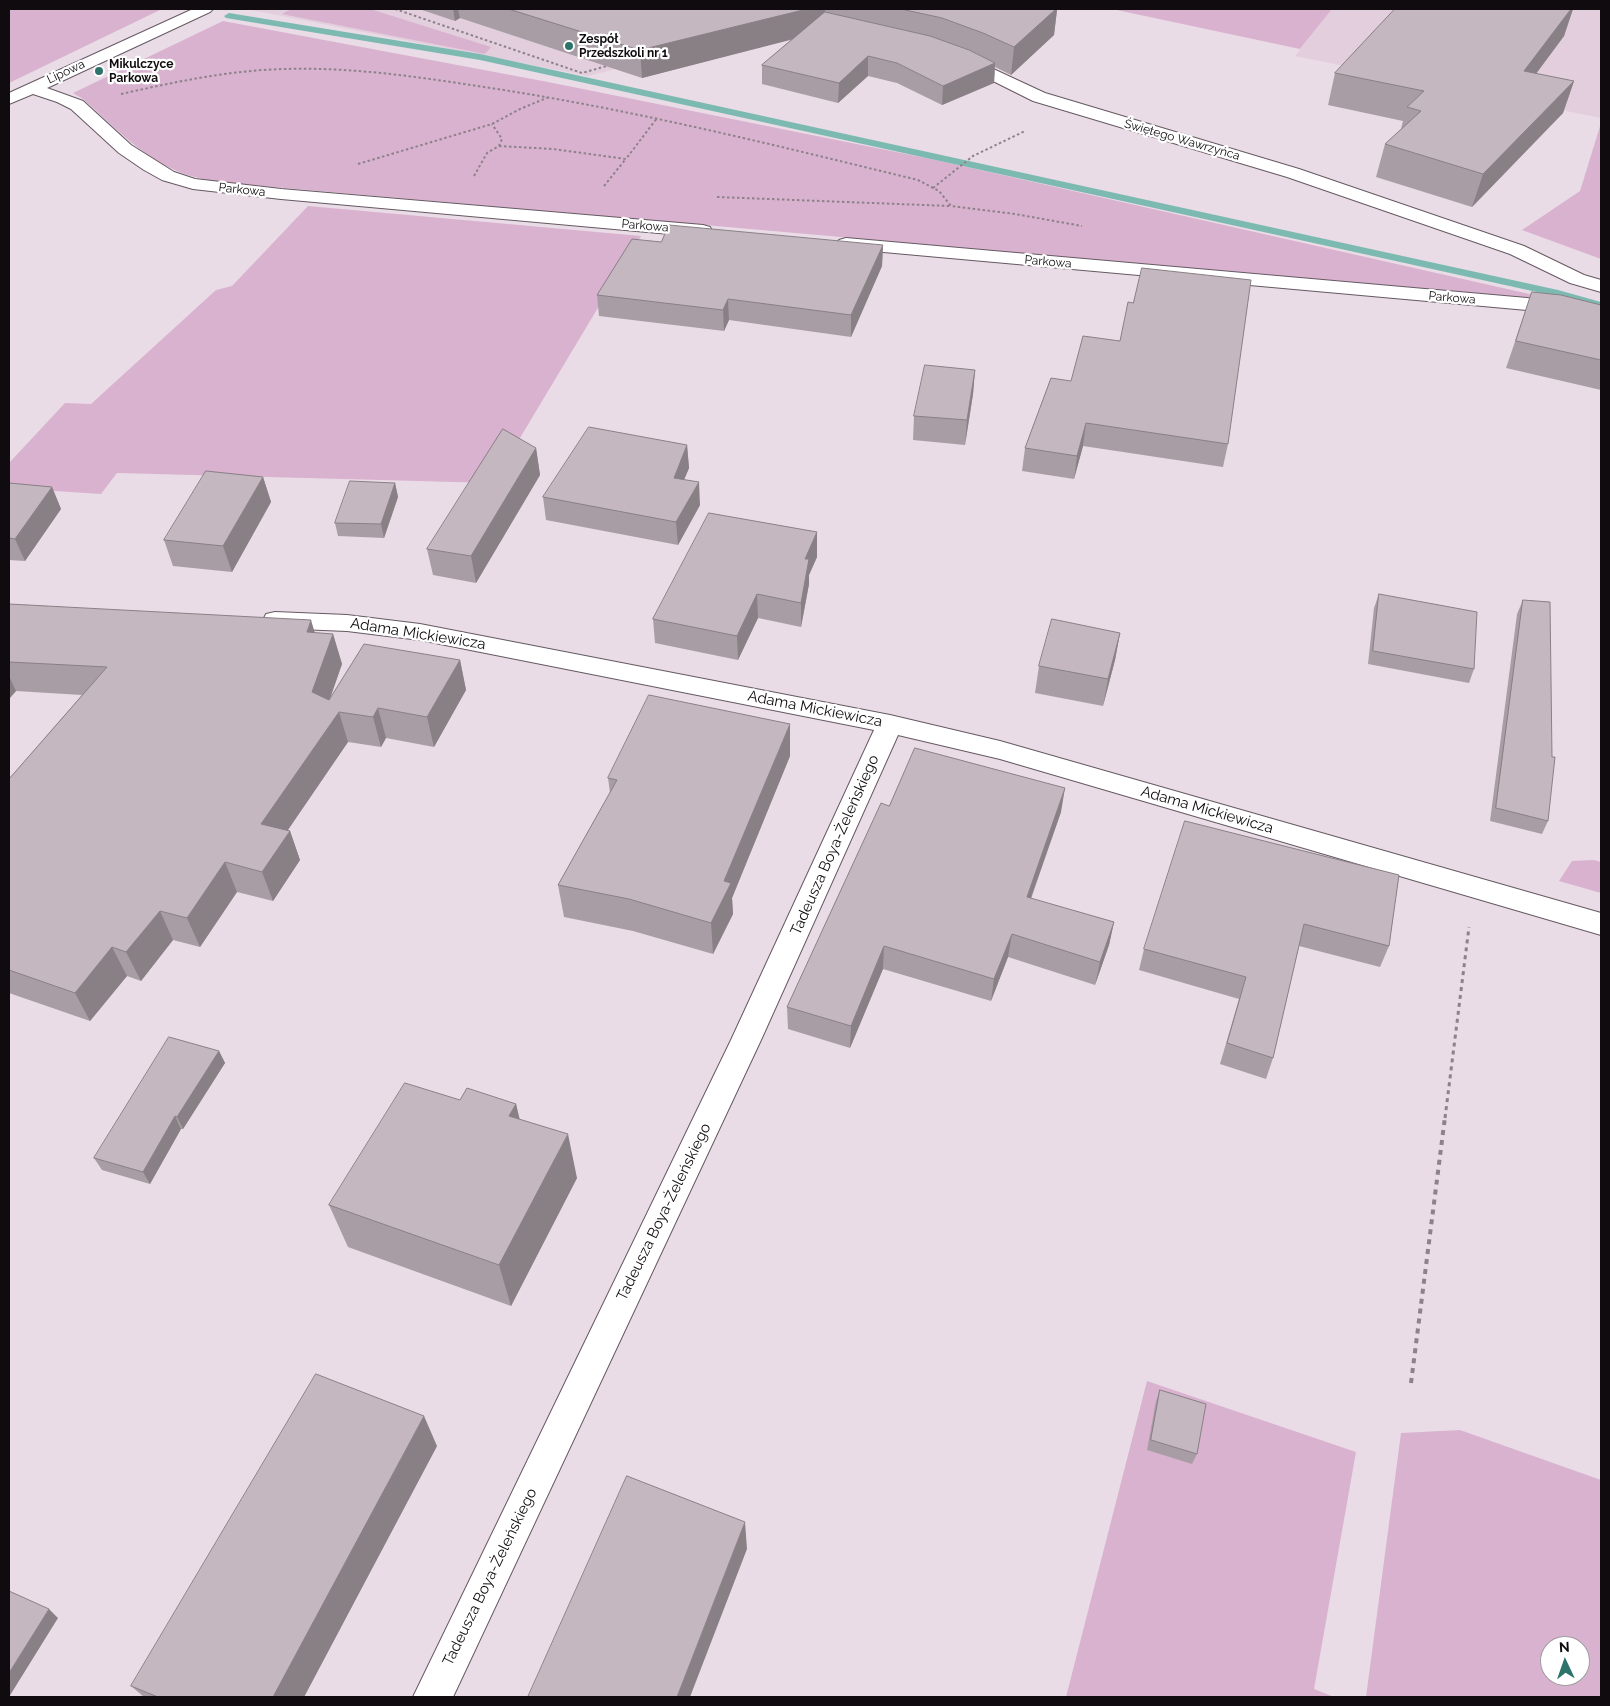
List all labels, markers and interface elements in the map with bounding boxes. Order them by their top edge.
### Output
place label: Zespół Przedszkoli nr 1 [579,32,668,60]
marker: Zespół Przedszkoli nr 1 [563,40,575,52]
street label: Lipowa [45,57,87,87]
place label: Mikulczyce Parkowa [109,57,173,85]
marker: Mikulczyce Parkowa [93,65,105,77]
street label: Świętego Wawrzyńca [1122,117,1242,163]
street label: Parkowa [218,180,266,200]
street label: Parkowa [621,217,669,235]
street label: Parkowa [1024,253,1072,271]
street label: Parkowa [1428,289,1476,307]
street label: Adama Mickiewicza [349,614,487,654]
street label: Adama Mickiewicza [746,687,884,731]
street label: Tadeusza Boya-Żeleńskiego [787,752,883,938]
street label: Adama Mickiewicza [1139,782,1275,838]
street label: Tadeusza Boya-Żeleńskiego [613,1120,715,1304]
street label: Tadeusza Boya-Żeleńskiego [439,1485,541,1669]
north arrow [1540,1636,1590,1686]
text: N [1559,1639,1570,1655]

